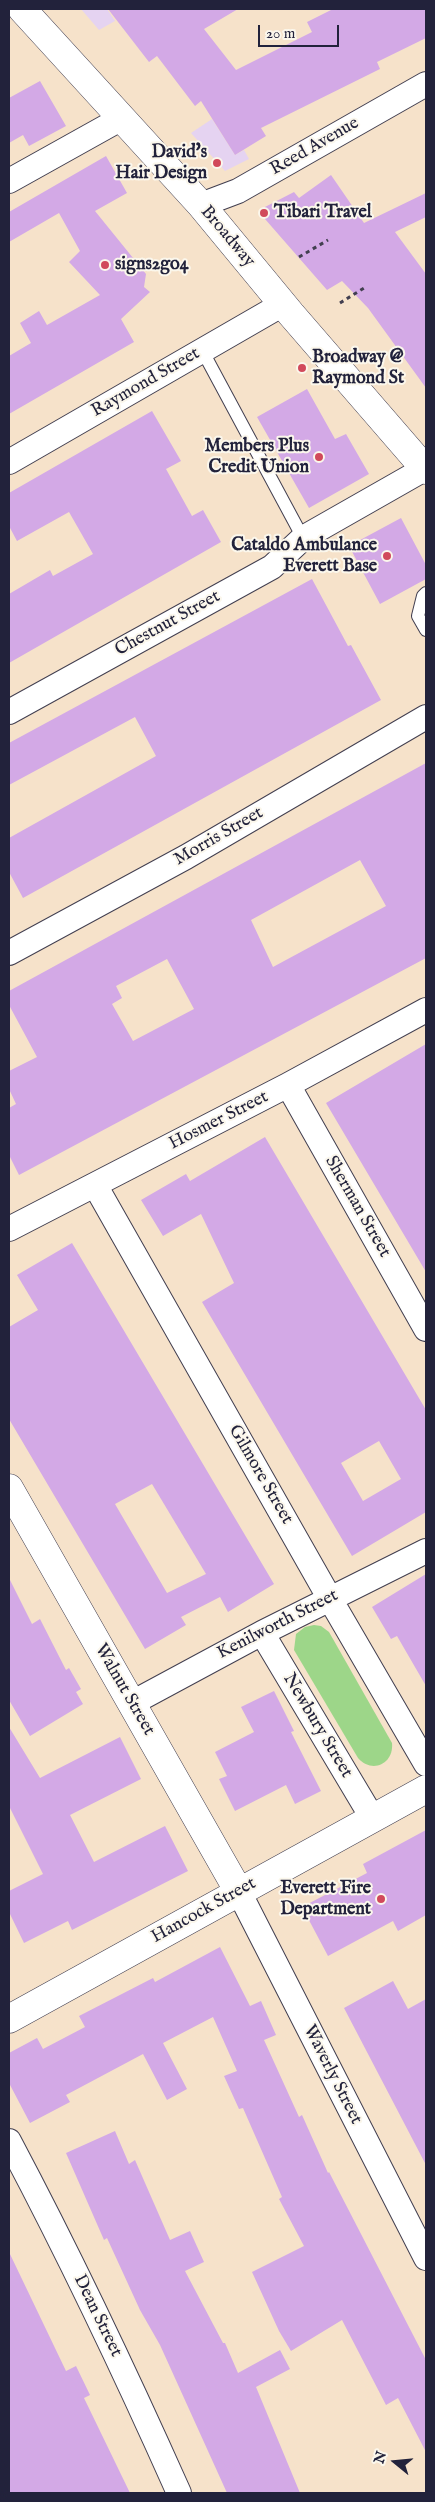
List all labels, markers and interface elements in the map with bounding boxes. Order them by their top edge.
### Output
scale bar [260,15,341,47]
text: 20 m [266,24,295,43]
street label: Reed Avenue [267,113,363,181]
place label: David's Hair Design [115,142,207,184]
marker: David's Hair Design [211,157,223,169]
street label: Broadway [195,202,259,272]
place label: Tibari Travel [274,202,372,224]
marker: Tibari Travel [258,207,270,219]
place label: signs2go4 [115,254,189,276]
marker: signs2go4 [99,259,111,271]
street label: Raymond Street [88,343,204,423]
place label: Broadway @ Raymond St [312,347,404,389]
marker: Broadway @ Raymond St [296,362,308,374]
place label: Members Plus Credit Union [204,436,309,478]
marker: Members Plus Credit Union [313,451,325,463]
place label: Cataldo Ambulance Everett Base [231,535,377,578]
marker: Cataldo Ambulance Everett Base [381,550,393,562]
street label: Chestnut Street [112,586,224,662]
street label: Morris Street [171,803,267,871]
street label: Hosmer Street [166,1087,272,1155]
street label: Sherman Street [319,1152,395,1262]
street label: Gilmore Street [223,1422,297,1528]
street label: Kenilworth Street [214,1585,342,1665]
street label: Walnut Street [89,1640,159,1740]
street label: Newbury Street [277,1670,357,1782]
street label: Hancock Street [148,1873,260,1949]
place label: Everett Fire Department [280,1878,371,1920]
marker: Everett Fire Department [375,1893,387,1905]
street label: Waverly Street [298,2022,366,2128]
street label: Dean Street [68,2271,126,2361]
north arrow [370,2437,420,2487]
text: N [370,2449,391,2466]

